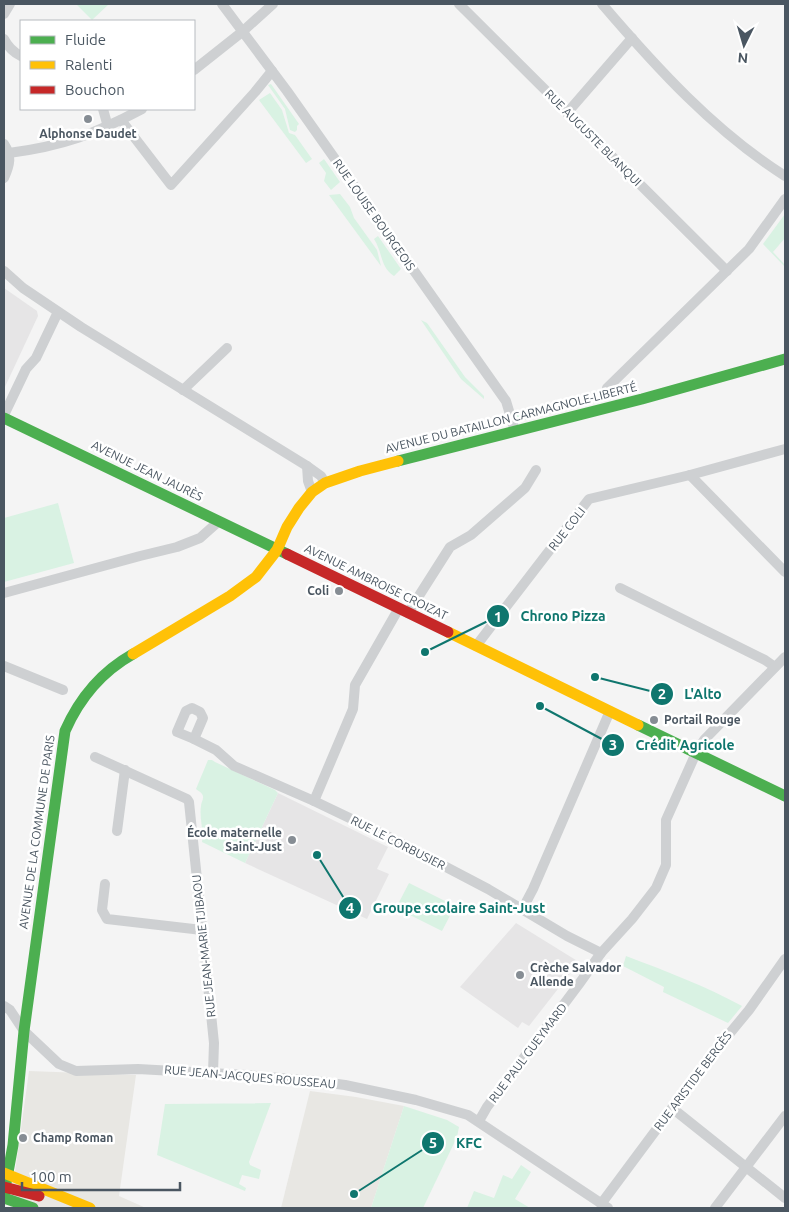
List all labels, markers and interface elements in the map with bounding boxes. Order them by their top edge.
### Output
legend [20,20,195,110]
north arrow [719,20,769,70]
text: Fluide [65,31,106,48]
text: N [737,50,749,66]
text: Ralenti [65,56,112,73]
text: Bouchon [65,81,125,98]
street label: RUE AUGUSTE BLANQUI [543,87,644,188]
marker: Alphonse Daudet [82,113,94,125]
place label: Alphonse Daudet [39,127,137,140]
street label: RUE LOUISE BOURGEOIS [331,157,418,273]
street label: AVENUE DU BATAILLON CARMAGNOLE-LIBERTÉ [384,380,638,455]
street label: AVENUE JEAN JAURÈS [90,438,205,503]
street label: RUE COLI [546,505,587,553]
street label: AVENUE AMBROISE CROIZAT [303,541,450,622]
place label: Coli [307,584,329,597]
marker: Coli [333,585,345,597]
callout: Chrono Pizza [485,602,615,631]
text: 1 [494,608,502,625]
text: Chrono Pizza [520,608,606,624]
callout: L'Alto [649,680,731,709]
text: 2 [658,685,666,702]
text: L'Alto [684,686,722,702]
place label: Portail Rouge [664,713,741,726]
marker: Portail Rouge [648,714,660,726]
callout: Crédit Agricole [601,731,745,760]
street label: AVENUE DE LA COMMUNE DE PARIS [16,734,57,930]
text: 3 [609,736,617,753]
text: Crédit Agricole [635,737,735,753]
street label: RUE LE CORBUSIER [349,813,448,872]
place label: École maternelle Saint-Just [187,824,282,853]
marker: École maternelle Saint-Just [286,834,298,846]
street label: RUE JEAN-MARIE TJIBAOU [190,874,217,1018]
callout: Groupe scolaire Saint-Just [338,894,555,923]
text: 4 [346,899,354,916]
text: Groupe scolaire Saint-Just [373,900,545,916]
place label: Crèche Salvador Allende [530,961,621,988]
marker: Crèche Salvador Allende [514,969,526,981]
street label: RUE PAUL GUEYMARD [486,1001,569,1105]
street label: RUE ARISTIDE BERGÈS [651,1029,734,1133]
street label: RUE JEAN-JACQUES ROUSSEAU [164,1063,336,1090]
callout: KFC [421,1129,492,1158]
place label: Champ Roman [33,1131,113,1144]
marker: Champ Roman [17,1132,29,1144]
text: 5 [429,1134,437,1151]
text: KFC [456,1135,482,1151]
scale bar [22,1160,180,1192]
text: 100 m [30,1168,72,1185]

